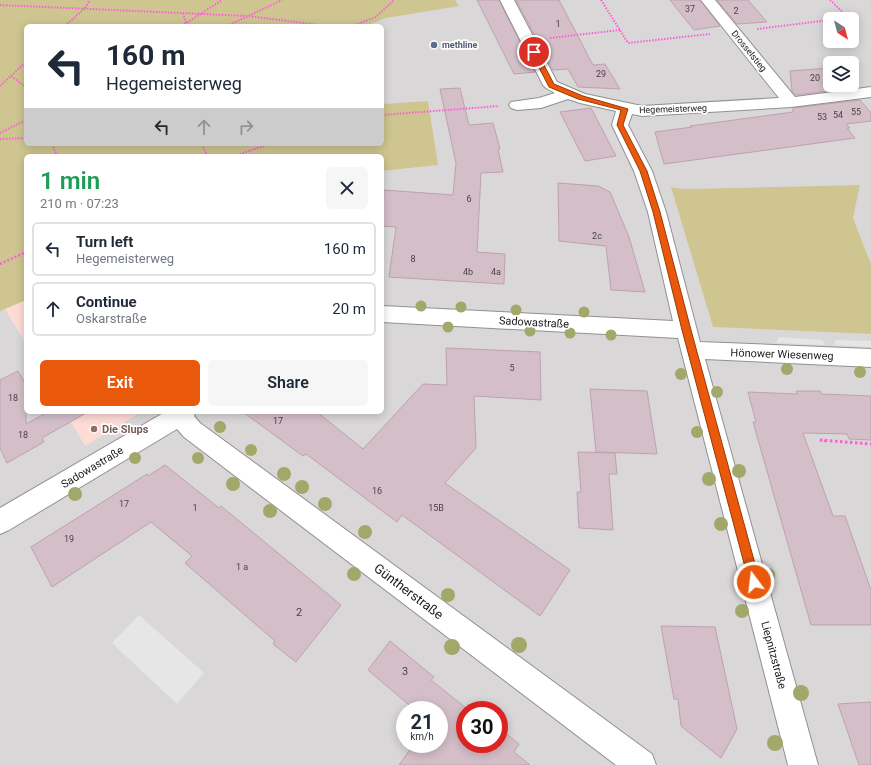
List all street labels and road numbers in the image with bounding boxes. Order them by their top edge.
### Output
street label: Drosselstieg [729,28,769,74]
street label: Hegemeisterweg [639,103,707,115]
street label: Sadowastraße [498,314,570,331]
street label: Hönower Wiesenweg [730,346,834,363]
street label: Sadowastraße [59,444,126,491]
street label: Güntherstraße [371,561,446,622]
street label: Liepnitzstraße [758,620,789,691]

